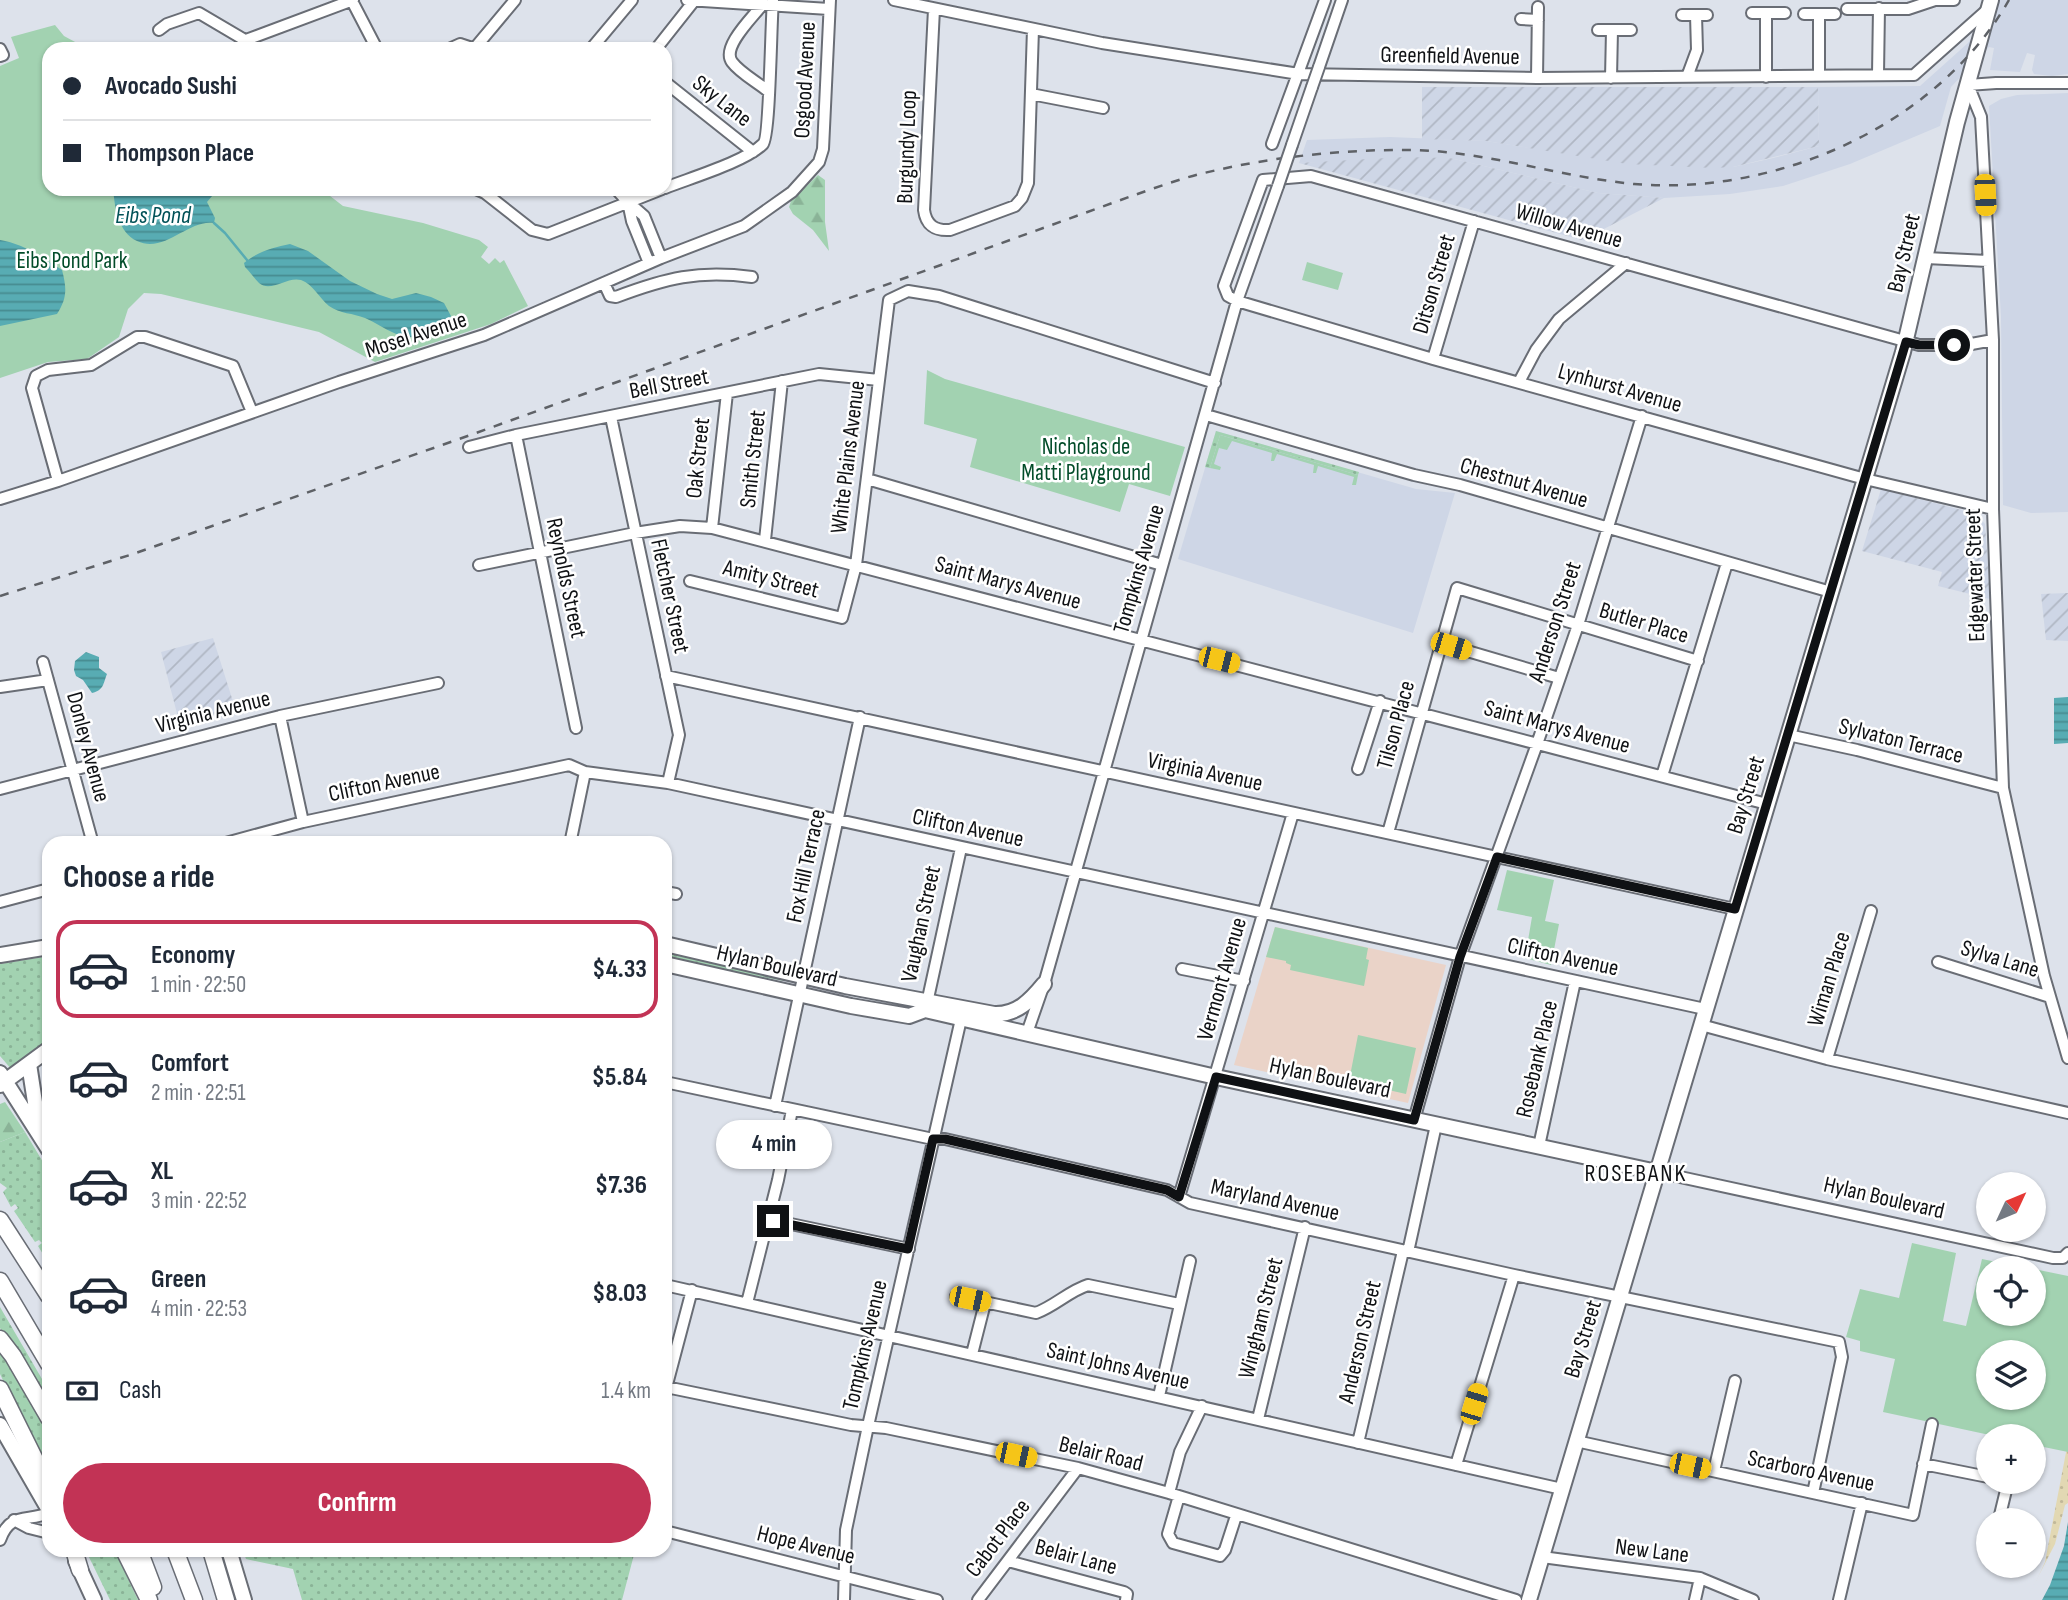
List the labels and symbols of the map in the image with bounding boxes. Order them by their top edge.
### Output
street label: Osgood Avenue [788,21,822,139]
street label: Greenfield Avenue [1380,41,1520,71]
street label: Sky Lane [687,69,757,133]
street label: Burgundy Loop [891,90,923,204]
car [1974,173,1997,217]
street label: Willow Avenue [1512,197,1626,255]
water label: Eibs Pond [115,201,192,230]
street label: Bay Street [1881,211,1927,295]
street label: Ditson Street [1406,231,1462,337]
park label: Eibs Pond Park [16,247,128,275]
street label: Mosel Avenue [362,305,470,365]
route start [1938,329,1970,361]
street label: Lynhurst Avenue [1555,357,1685,419]
street label: Bell Street [627,363,711,405]
street label: White Plains Avenue [825,379,871,535]
street label: Smith Street [734,409,772,509]
street label: Oak Street [680,416,716,500]
park label: Nicholas de Matti Playground [1021,433,1151,487]
street label: Chestnut Avenue [1457,451,1591,515]
street label: Tompkins Avenue [1107,501,1171,637]
street label: Edgewater Street [1959,508,1991,642]
street label: Reynolds Street [540,515,592,641]
street label: Fletcher Street [644,536,696,656]
street label: Saint Marys Avenue [932,550,1084,616]
street label: Amity Street [719,553,822,604]
street label: Anderson Street [1522,558,1588,687]
street label: Butler Place [1596,596,1692,650]
car [1428,630,1475,662]
car [1197,645,1242,675]
street label: Tilson Place [1371,678,1421,772]
street label: Virginia Avenue [153,684,273,740]
street label: Donley Avenue [60,689,116,805]
street label: Saint Marys Avenue [1481,694,1633,760]
street label: Sylvaton Terrace [1836,712,1966,770]
street label: Virginia Avenue [1145,746,1265,798]
street label: Bay Street [1721,753,1771,837]
street label: Clifton Avenue [326,758,442,808]
street label: Clifton Avenue [910,803,1026,853]
street label: Fox Hill Terrace [780,807,832,925]
street label: Vaughan Street [895,863,947,985]
street label: Vermont Avenue [1191,914,1253,1044]
street label: Wiman Place [1801,928,1857,1030]
street label: Clifton Avenue [1505,932,1621,982]
street label: Sylva Lane [1957,934,2043,984]
street label: Hylan Boulevard [714,939,840,993]
street label: Rosebank Place [1510,998,1564,1120]
street label: Hylan Boulevard [1267,1051,1393,1105]
callout: 4 min [715,1120,831,1168]
district label: ROSEBANK [1585,1159,1687,1188]
street label: Hylan Boulevard [1821,1171,1947,1225]
north arrow [1976,1172,2046,1242]
street label: Maryland Avenue [1208,1173,1342,1227]
route end [757,1205,789,1237]
street label: Wingham Street [1232,1254,1290,1382]
street label: Tompkins Avenue [836,1277,894,1413]
street label: Anderson Street [1332,1278,1388,1407]
car [948,1284,993,1314]
street label: Bay Street [1558,1297,1608,1381]
street label: Saint Johns Avenue [1044,1336,1192,1396]
car [1458,1381,1491,1427]
street label: Belair Road [1056,1430,1146,1478]
car [994,1440,1039,1470]
street label: Scarboro Avenue [1745,1444,1877,1498]
car [1668,1451,1713,1481]
street label: Cabot Place [960,1493,1036,1583]
street label: Hope Avenue [754,1519,858,1571]
street label: Belair Lane [1032,1533,1120,1581]
street label: New Lane [1614,1533,1690,1569]

